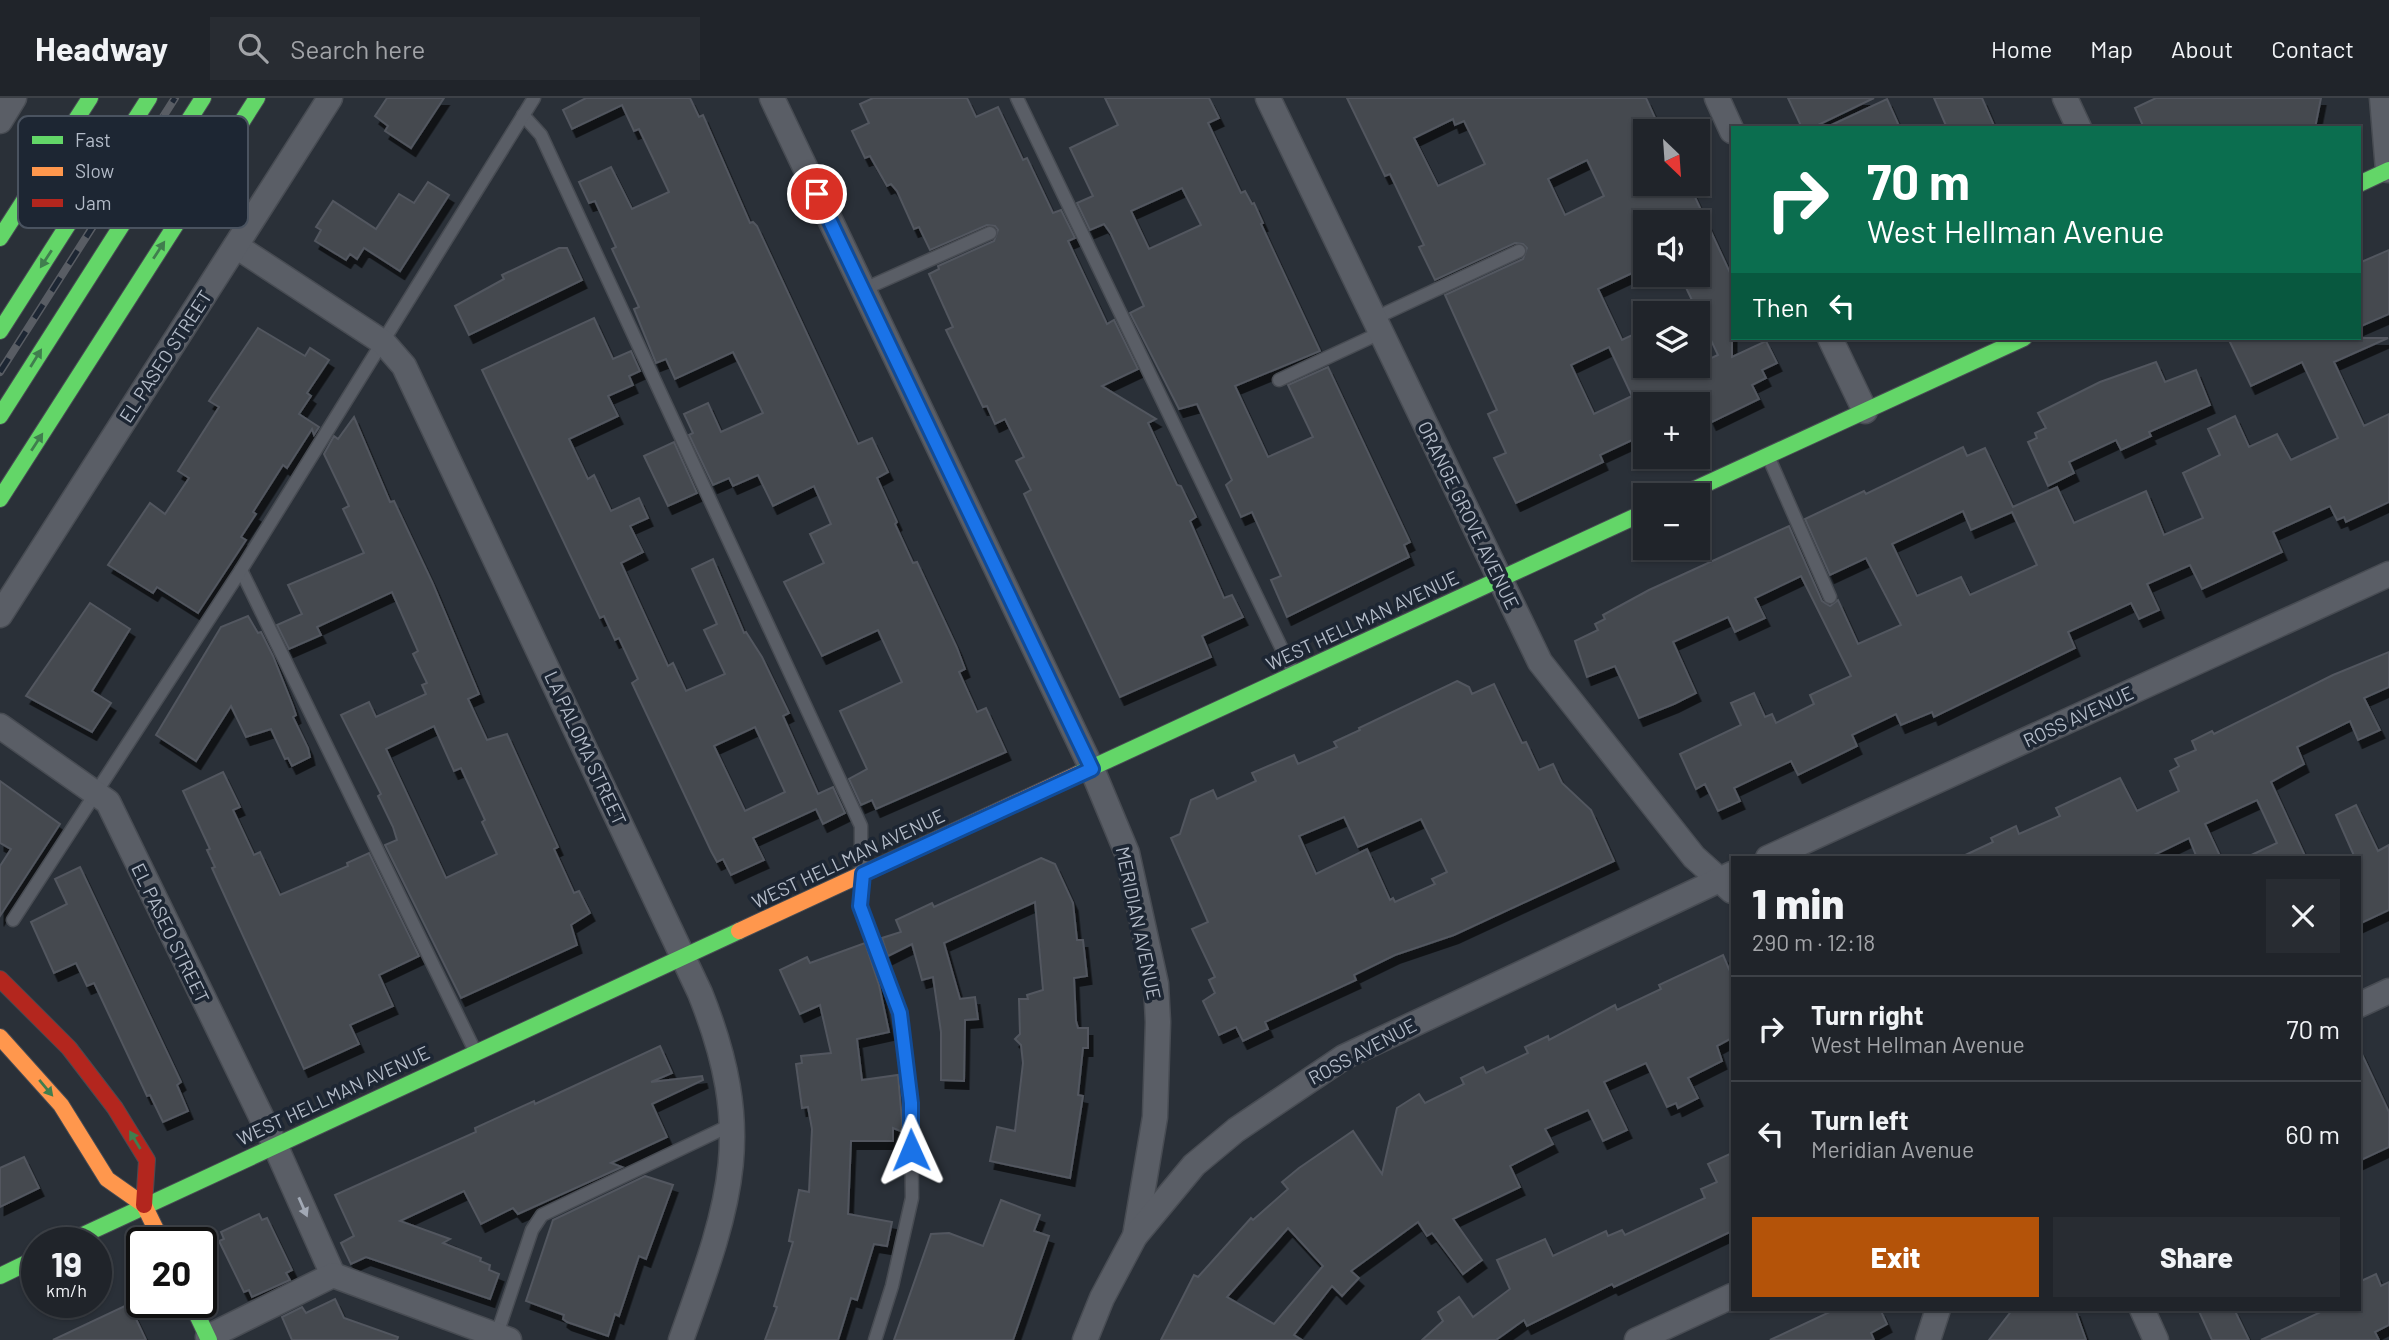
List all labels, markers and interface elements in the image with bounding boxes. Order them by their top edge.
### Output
search box [210,17,700,80]
text: Headway [35,28,168,68]
icon: search [234,29,272,67]
text: Search here [290,33,425,64]
text: Home [1991,34,2052,63]
text: Map [2090,34,2133,63]
text: About [2171,34,2233,63]
text: Contact [2271,34,2354,63]
legend [18,116,248,228]
north arrow [1633,119,1710,196]
map controls [1633,119,1710,560]
text: Fast [75,128,111,151]
text: 70 m [1867,151,1970,210]
icon: right [1752,154,1843,245]
text: Slow [75,159,114,182]
pin [787,164,847,224]
icon: arrive [798,175,836,213]
text: Jam [75,191,111,214]
button: sound [1633,210,1710,287]
text: West Hellman Avenue [1867,211,2165,249]
one-way arrow [153,240,166,260]
one-way arrow [40,249,53,268]
street label: EL PASEO STREET [114,286,216,426]
icon: left [1823,287,1861,325]
text: Then [1752,291,1809,322]
button: layers [1633,301,1710,378]
one-way arrow [30,349,43,368]
button: + [1633,392,1710,469]
street label: ORANGE GROVE AVENUE [1413,417,1525,613]
one-way arrow [30,432,43,451]
button: − [1633,483,1710,560]
street label: WEST HELLMAN AVENUE [1262,565,1462,675]
street label: LA PALOMA STREET [540,667,632,829]
street label: ROSS AVENUE [2019,680,2137,752]
street label: WEST HELLMAN AVENUE [748,803,948,913]
street label: MERIDIAN AVENUE [1112,844,1166,1002]
street label: EL PASEO STREET [127,859,215,1007]
text: 1 min [1752,877,1844,927]
button: close [2266,879,2340,953]
text: 290 m · 12:18 [1752,928,1875,956]
text: Turn right [1811,999,1924,1030]
icon: right [1752,1010,1790,1048]
street label: ROSS AVENUE [1304,1013,1420,1089]
text: 70 m [2286,1013,2340,1044]
text: West Hellman Avenue [1811,1030,2025,1058]
street label: WEST HELLMAN AVENUE [233,1040,433,1150]
one-way arrow [38,1079,53,1096]
text: Turn left [1811,1104,1909,1135]
position arrow [874,1113,948,1187]
icon: left [1752,1115,1790,1153]
text: 60 m [2285,1118,2340,1149]
one-way arrow [129,1131,142,1150]
text: Meridian Avenue [1811,1135,1974,1163]
one-way arrow [297,1197,309,1217]
button: Exit [1752,1217,2039,1297]
button: Share [2053,1217,2340,1297]
speed limit sign: 20 [126,1227,217,1318]
text: 19 [51,1242,82,1284]
text: km/h [46,1279,87,1301]

